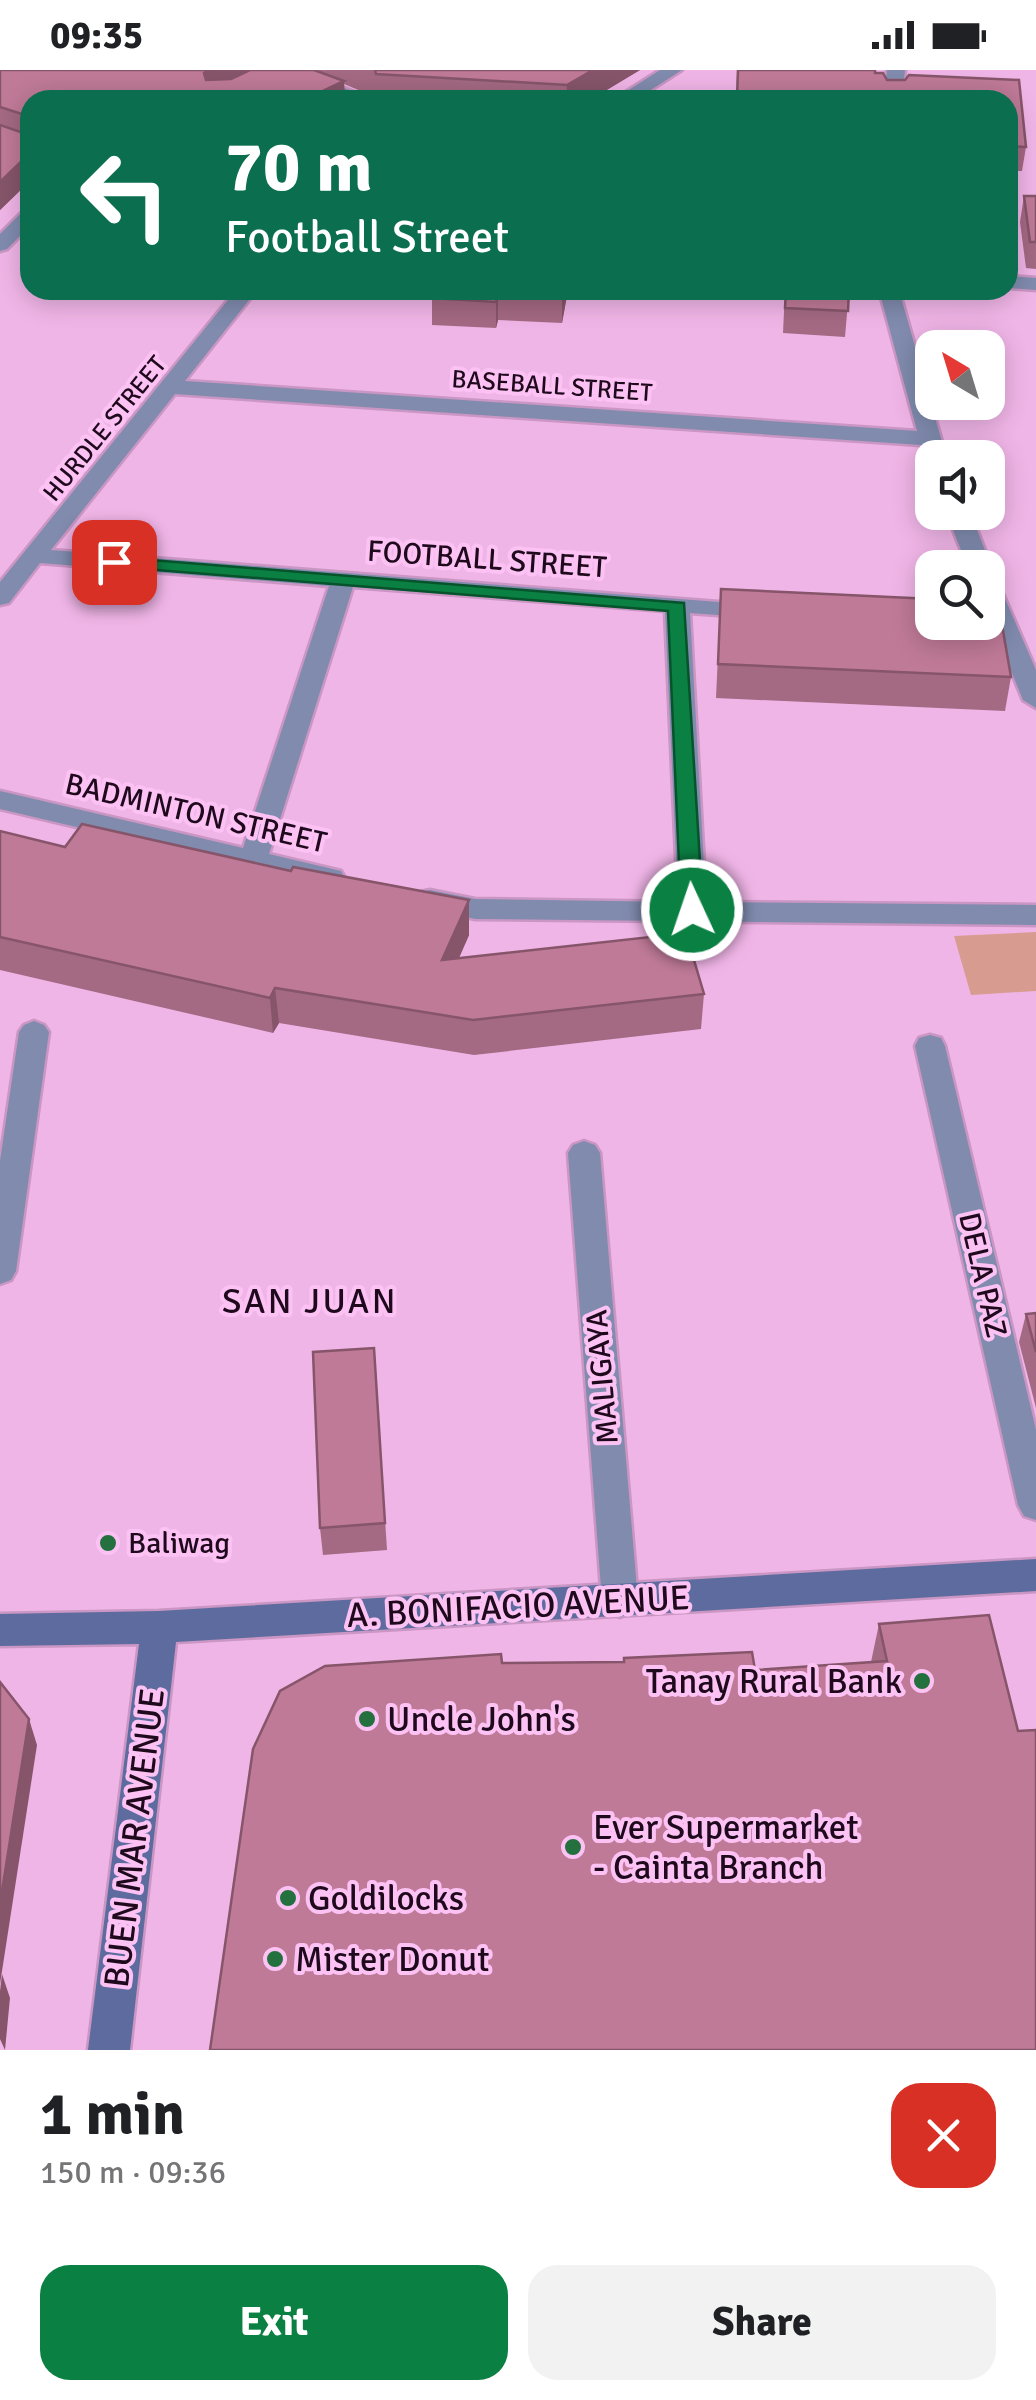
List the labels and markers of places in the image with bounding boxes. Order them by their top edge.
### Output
pin [72,520,157,605]
place label: Baliwag [128,1525,230,1562]
marker: Baliwag [97,1532,119,1554]
place label: Tanay Rural Bank [646,1660,902,1703]
marker: Tanay Rural Bank [911,1670,933,1692]
place label: Uncle John's [387,1698,576,1741]
marker: Uncle John's [356,1708,378,1730]
place label: Ever Supermarket - Cainta Branch [593,1806,859,1889]
marker: Ever Supermarket - Cainta Branch [562,1836,584,1858]
place label: Goldilocks [308,1877,464,1920]
marker: Goldilocks [277,1887,299,1909]
place label: Mister Donut [295,1938,489,1981]
marker: Mister Donut [264,1948,286,1970]

